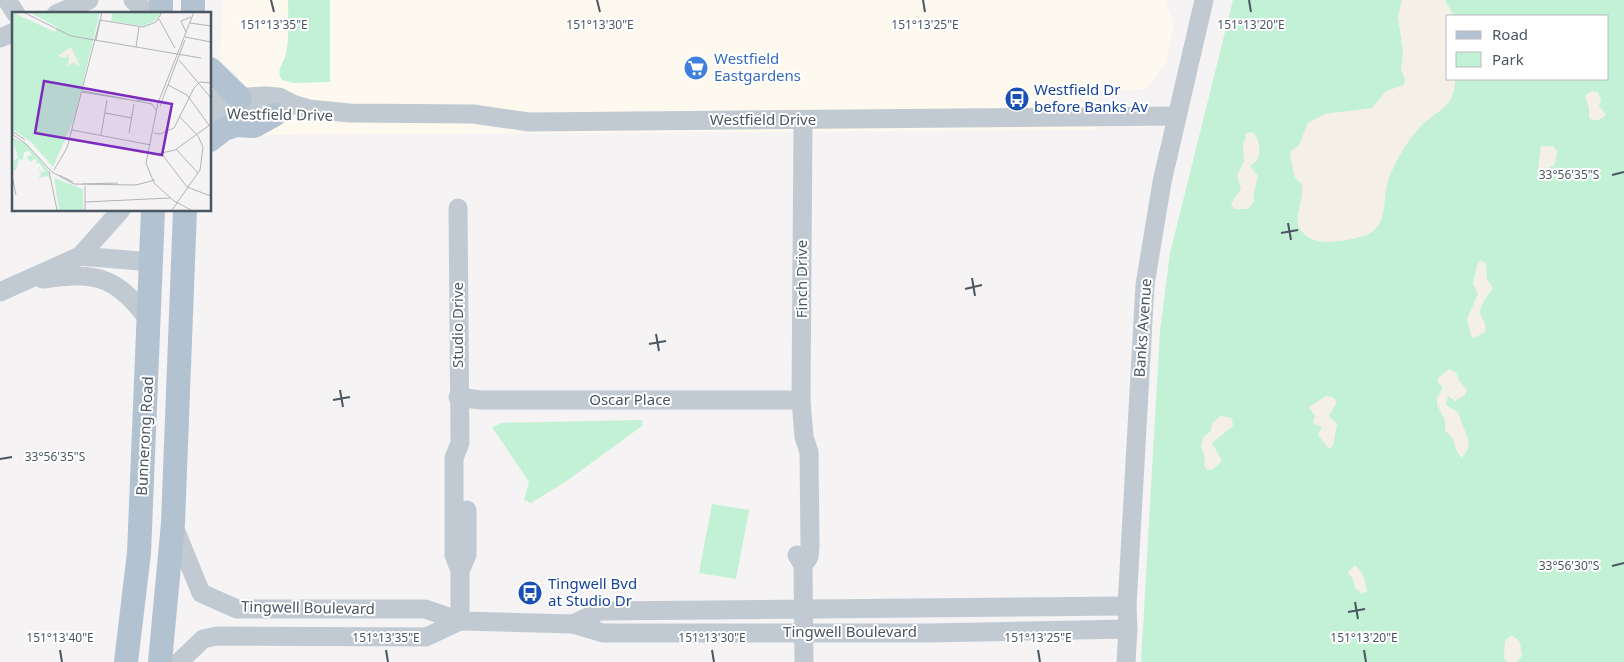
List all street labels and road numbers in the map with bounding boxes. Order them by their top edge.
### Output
street label: Westfield Drive [227,103,333,125]
street label: Westfield Drive [710,109,816,129]
street label: Finch Drive [791,240,811,318]
street label: Banks Avenue [1129,278,1155,378]
street label: Studio Drive [447,282,467,368]
street label: Bunnerong Road [131,376,157,496]
street label: Oscar Place [589,389,671,409]
street label: Tingwell Boulevard [241,596,375,618]
street label: Tingwell Boulevard [783,621,917,641]

